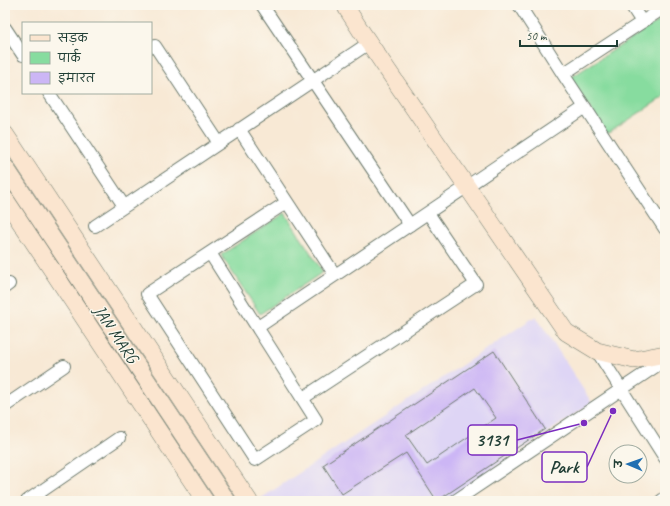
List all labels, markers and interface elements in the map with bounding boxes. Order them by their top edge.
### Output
legend [22,22,152,94]
scale bar [520,22,617,48]
text: 50 m [526,28,548,44]
text: सड़क [57,30,89,46]
text: पार्क [57,48,82,66]
text: इमारत [58,70,96,86]
street label: JAN MARG [88,300,144,368]
callout: 3131 [468,425,517,455]
text: 3131 [476,429,510,451]
north arrow [608,444,648,484]
callout: Park [542,452,587,482]
text: Park [550,456,581,478]
text: उ [611,458,625,469]

